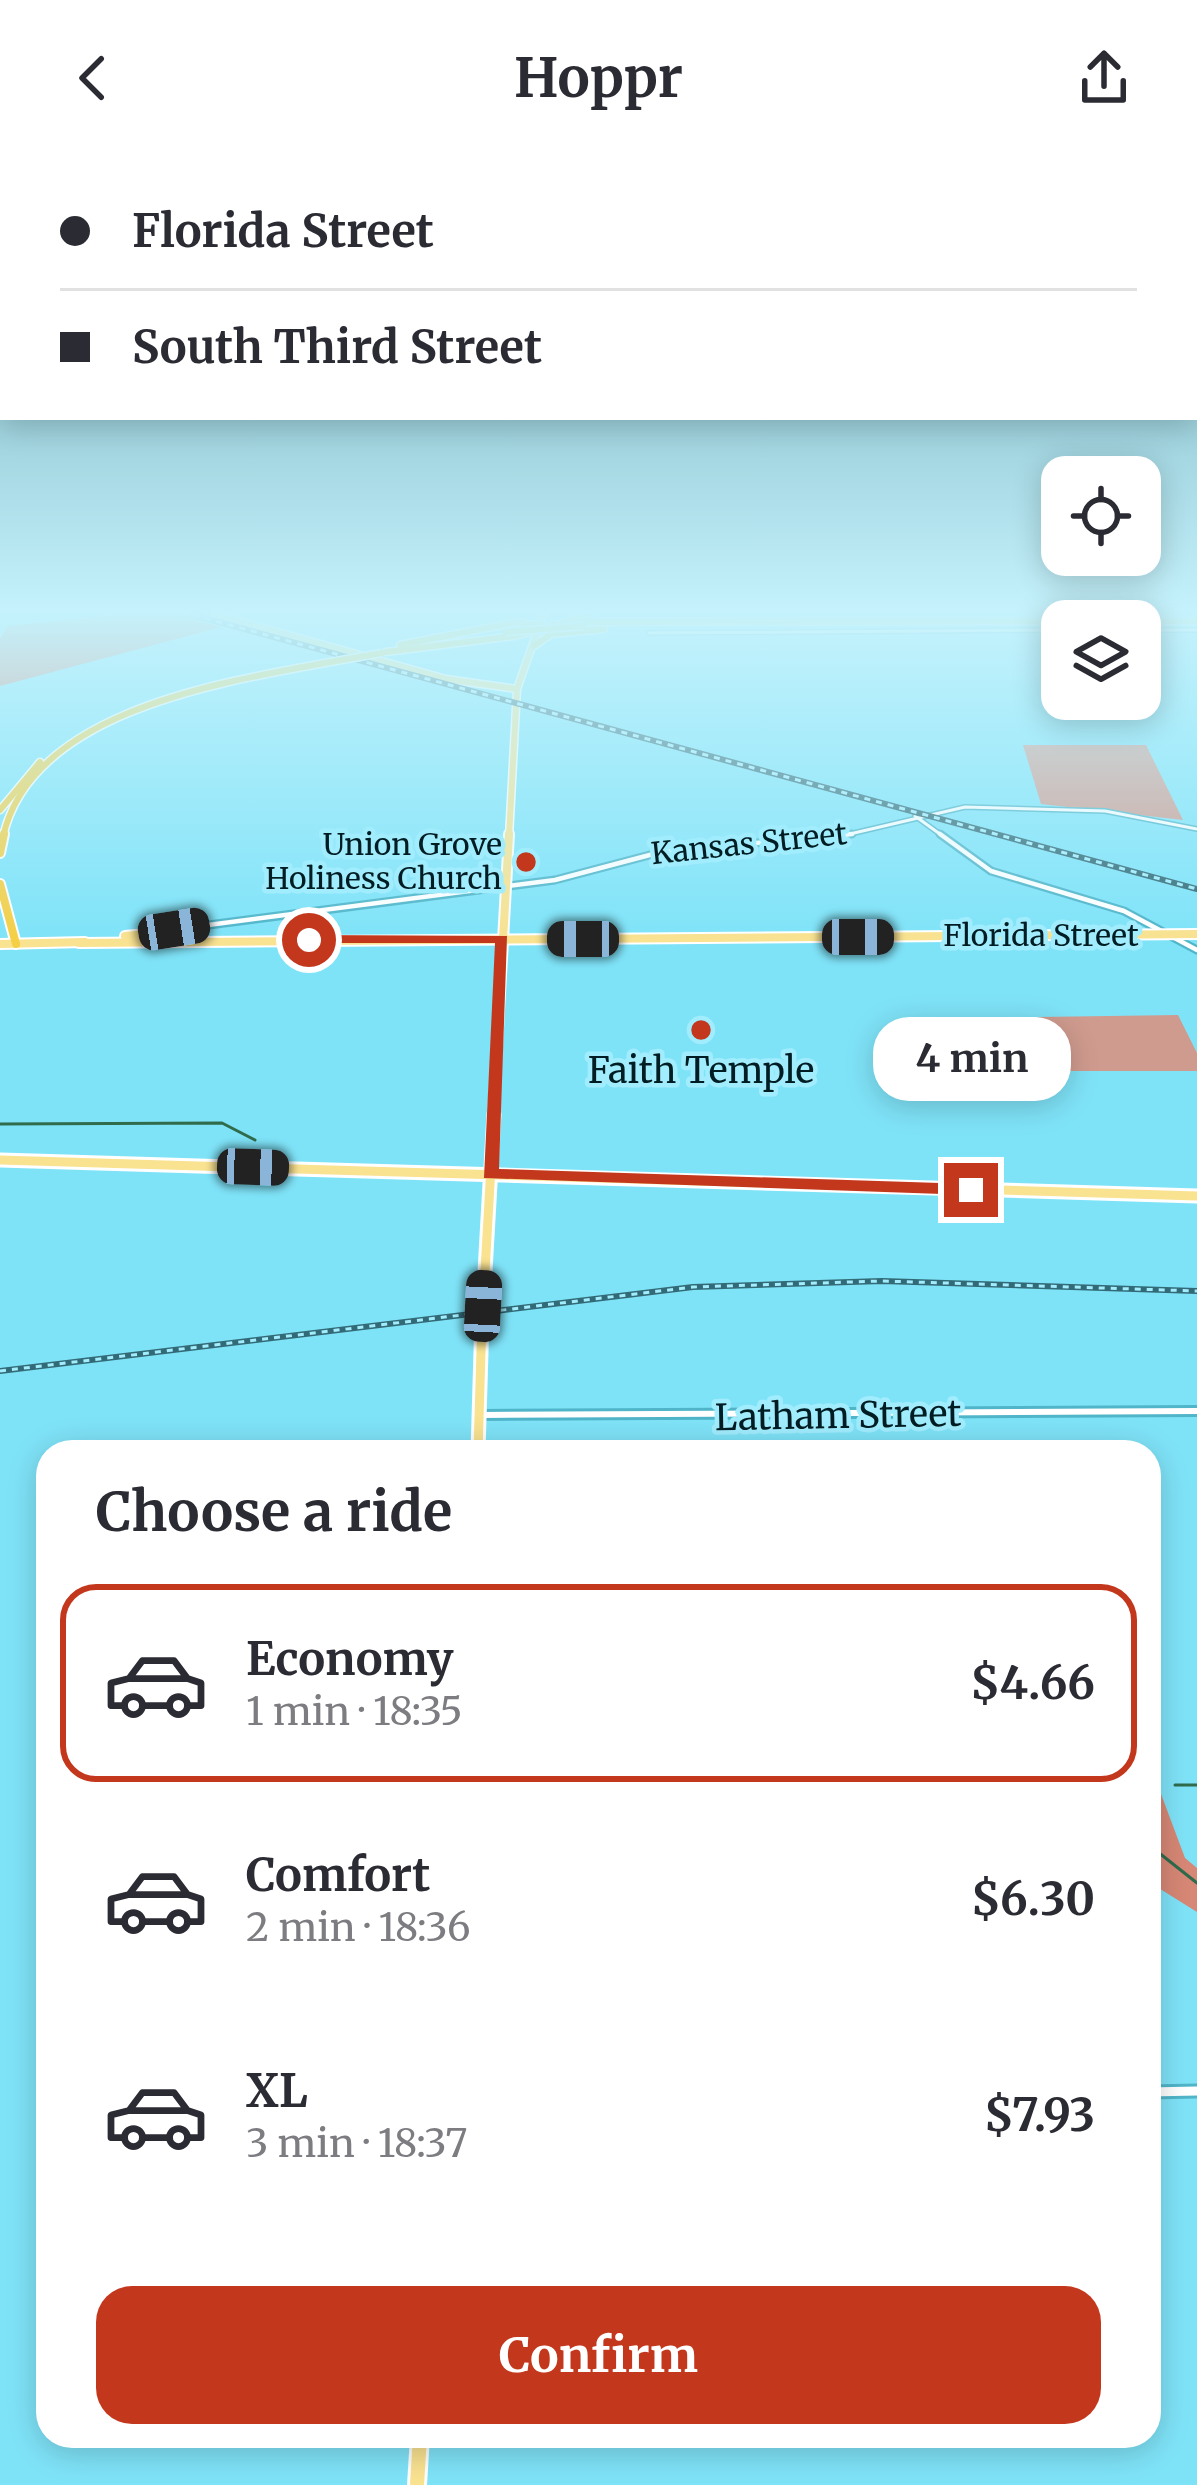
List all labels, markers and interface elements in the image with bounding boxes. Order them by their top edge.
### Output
text: Hoppr [514,44,683,112]
icon: back [60,45,126,111]
icon: share [1071,45,1137,111]
text: Florida Street [132,203,434,259]
text: South Third Street [132,319,542,375]
map controls [1041,456,1161,720]
button: locate [1041,456,1161,576]
button: layers [1041,600,1161,720]
street label: Kansas Street [649,814,849,872]
place label: Union Grove Holiness Church [265,825,502,897]
marker: Union Grove Holiness Church [513,849,539,875]
car [136,906,212,952]
route start [282,913,336,967]
street label: Florida Street [943,916,1139,954]
car [822,919,894,955]
car [547,921,619,957]
callout: 4 min [872,1016,1070,1100]
marker: Faith Temple [688,1017,714,1043]
text: 4 min [916,1034,1028,1083]
place label: Faith Temple [588,1048,814,1093]
car [216,1148,290,1186]
route end [944,1163,998,1217]
car [463,1269,503,1343]
street label: Latham Street [714,1391,962,1440]
text: Choose a ride [96,1478,452,1546]
icon: car [102,1629,210,1737]
text: Economy [246,1631,454,1687]
text: $4.66 [970,1655,1095,1711]
text: 1 min · 18:35 [246,1687,463,1736]
icon: car [102,1845,210,1953]
text: Comfort [246,1847,430,1903]
text: $6.30 [971,1871,1095,1927]
text: 2 min · 18:36 [246,1903,471,1952]
icon: car [102,2061,210,2169]
text: XL [246,2063,308,2119]
text: $7.93 [984,2087,1095,2143]
text: 3 min · 18:37 [246,2119,467,2168]
button: Confirm [96,2286,1101,2424]

